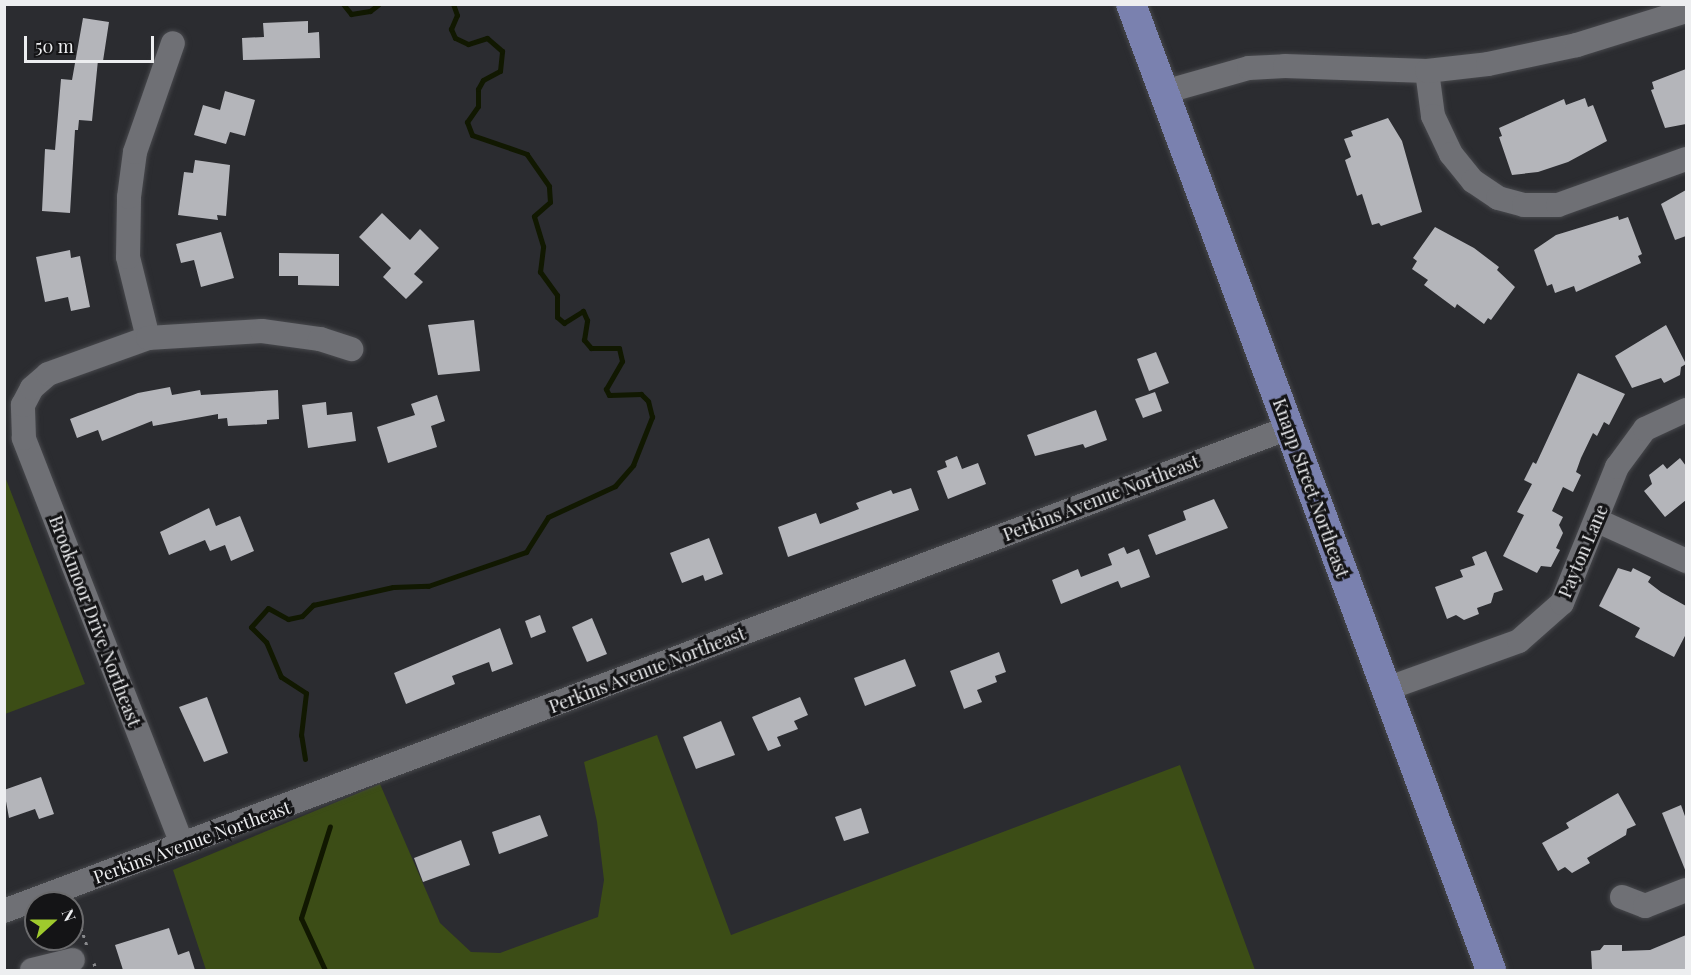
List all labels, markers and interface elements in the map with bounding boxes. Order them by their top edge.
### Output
scale bar [27,24,158,62]
text: 50 m [35,34,74,58]
street label: Knapp Street Northeast [1268,395,1354,581]
street label: Perkins Avenue Northeast [1000,450,1202,546]
street label: Payton Lane [1554,501,1612,601]
street label: Brookmoor Drive Northeast [45,512,145,730]
street label: Perkins Avenue Northeast [546,622,748,718]
street label: Perkins Avenue Northeast [90,796,294,888]
north arrow [24,891,84,951]
text: N [58,906,81,924]

